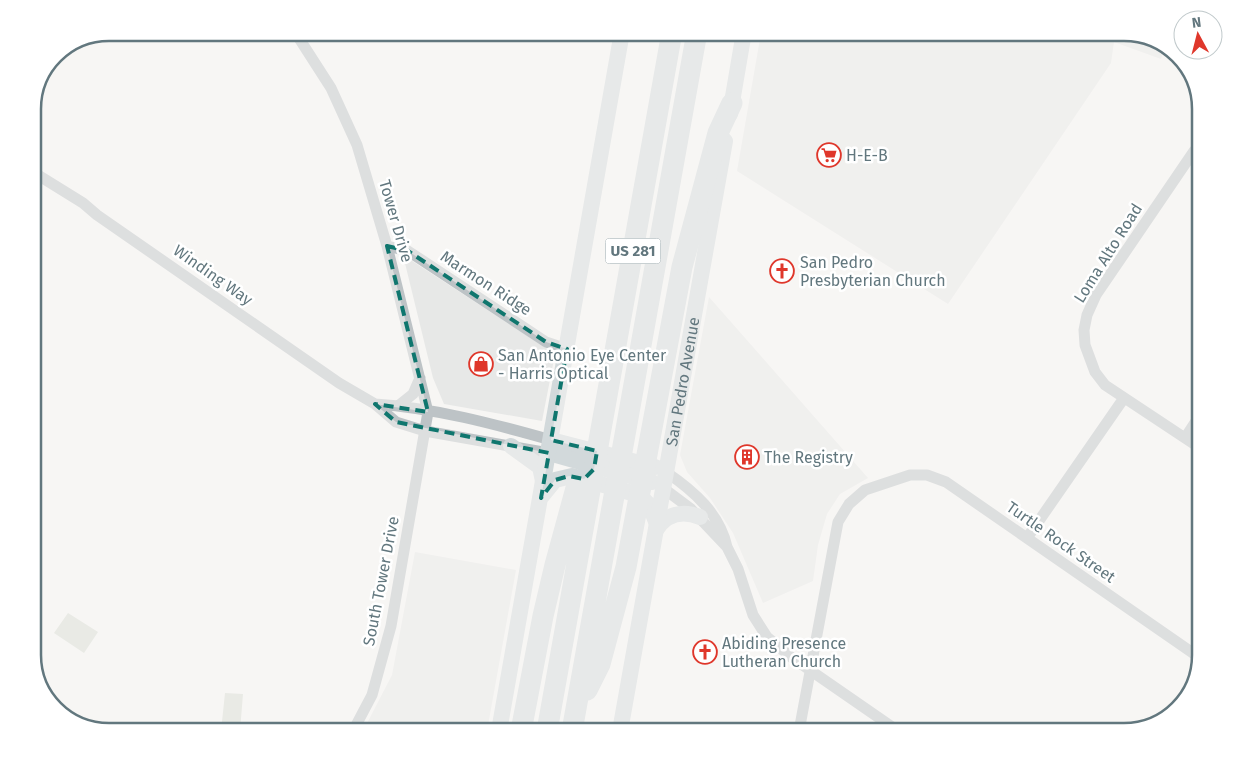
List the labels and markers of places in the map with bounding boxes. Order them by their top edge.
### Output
supermarket icon: H-E-B [816,142,842,168]
place label: H-E-B [846,146,888,165]
place label: San Pedro Presbyterian Church [800,253,946,290]
church icon: San Pedro Presbyterian Church [769,258,795,284]
place label: San Antonio Eye Center - Harris Optical [498,346,667,383]
shop icon: San Antonio Eye Center - Harris Optical [468,351,494,377]
building icon: The Registry [734,444,760,470]
place label: The Registry [764,448,853,467]
place label: Abiding Presence Lutheran Church [722,634,846,671]
church icon: Abiding Presence Lutheran Church [692,639,718,665]

